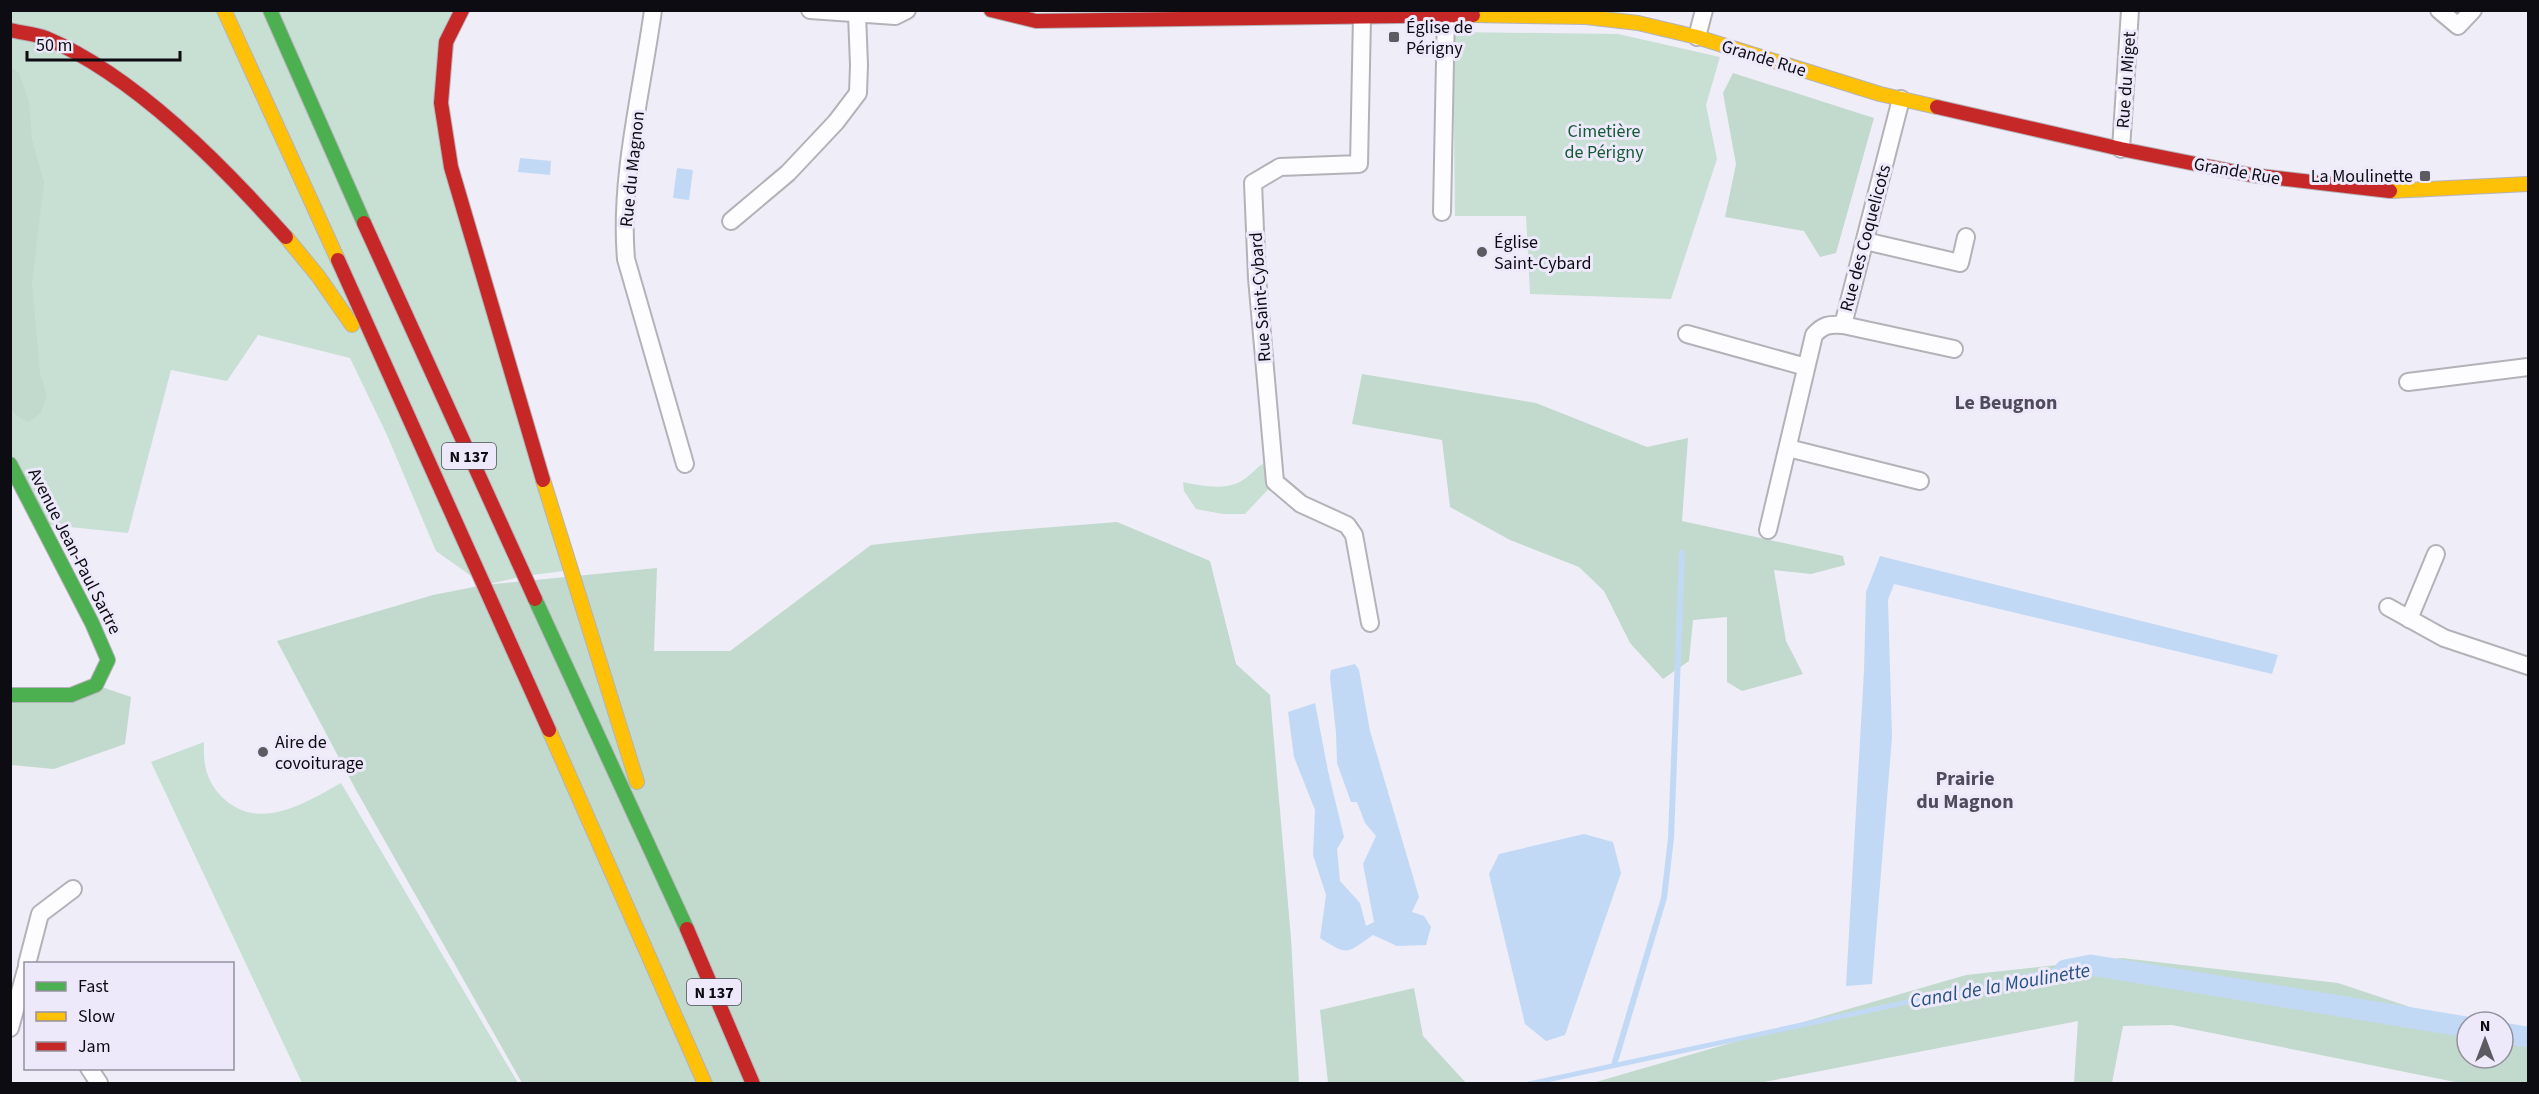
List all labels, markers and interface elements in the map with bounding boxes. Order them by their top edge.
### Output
place label: Église de Périgny [1406,15,1473,61]
scale bar [27,24,180,62]
marker: Église de Périgny [1387,30,1401,44]
street label: Rue du Miget [2111,31,2142,129]
text: 50 m [36,33,72,58]
street label: Grande Rue [1718,34,1809,83]
street label: Rue du Magnon [614,110,651,228]
park label: Cimetière de Périgny [1564,119,1644,165]
street label: Grande Rue [2192,152,2282,191]
street label: Rue des Coquelicots [1834,162,1897,314]
place label: La Moulinette [2311,164,2413,189]
marker: La Moulinette [2418,169,2432,183]
place label: Église Saint-Cybard [1494,230,1591,276]
street label: Rue Saint-Cybard [1243,231,1278,363]
marker: Église Saint-Cybard [1475,245,1489,259]
district label: Le Beugnon [1955,389,2057,417]
road number: N 137 [442,443,496,469]
street label: Avenue Jean-Paul Sartre [22,464,127,639]
place label: Aire de covoiturage [275,730,364,776]
marker: Aire de covoiturage [256,745,270,759]
district label: Prairie du Magnon [1916,765,2014,816]
water label: Canal de la Moulinette [1908,956,2092,1016]
legend [24,962,234,1070]
text: Fast [78,974,109,999]
road number: N 137 [687,979,741,1005]
text: Slow [78,1004,115,1029]
north arrow [2455,1010,2515,1070]
text: N [2480,1015,2490,1037]
text: Jam [78,1034,111,1059]

